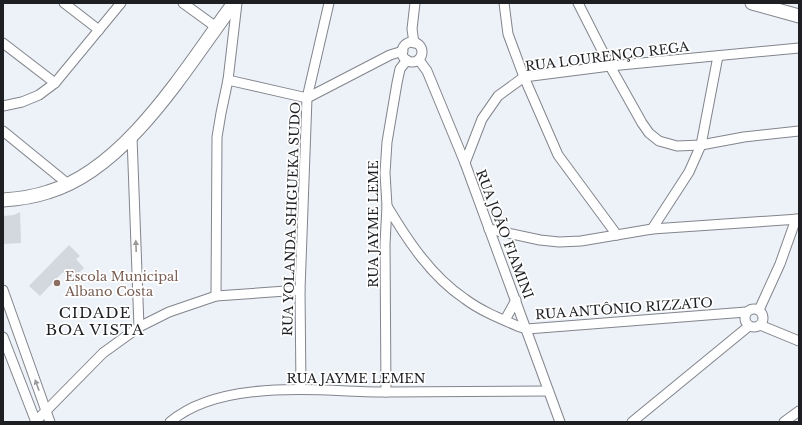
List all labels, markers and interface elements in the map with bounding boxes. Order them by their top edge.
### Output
street label: RUA LOURENÇO REGA [524,38,691,75]
street label: RUA YOLANDA SHIGUEKA SUDO [279,102,304,336]
street label: RUA JAYME LEME [365,160,382,288]
street label: RUA JOÃO FIAMINI [472,167,537,301]
one-way arrow [132,240,139,252]
place label: Escola Municipal Albano Costa [64,268,179,300]
marker: Escola Municipal Albano Costa [52,278,62,288]
street label: RUA ANTÔNIO RIZZATO [535,294,713,323]
district label: CIDADE BOA VISTA [46,303,145,339]
street label: RUA JAYME LEMEN [286,370,426,387]
one-way arrow [34,379,40,391]

